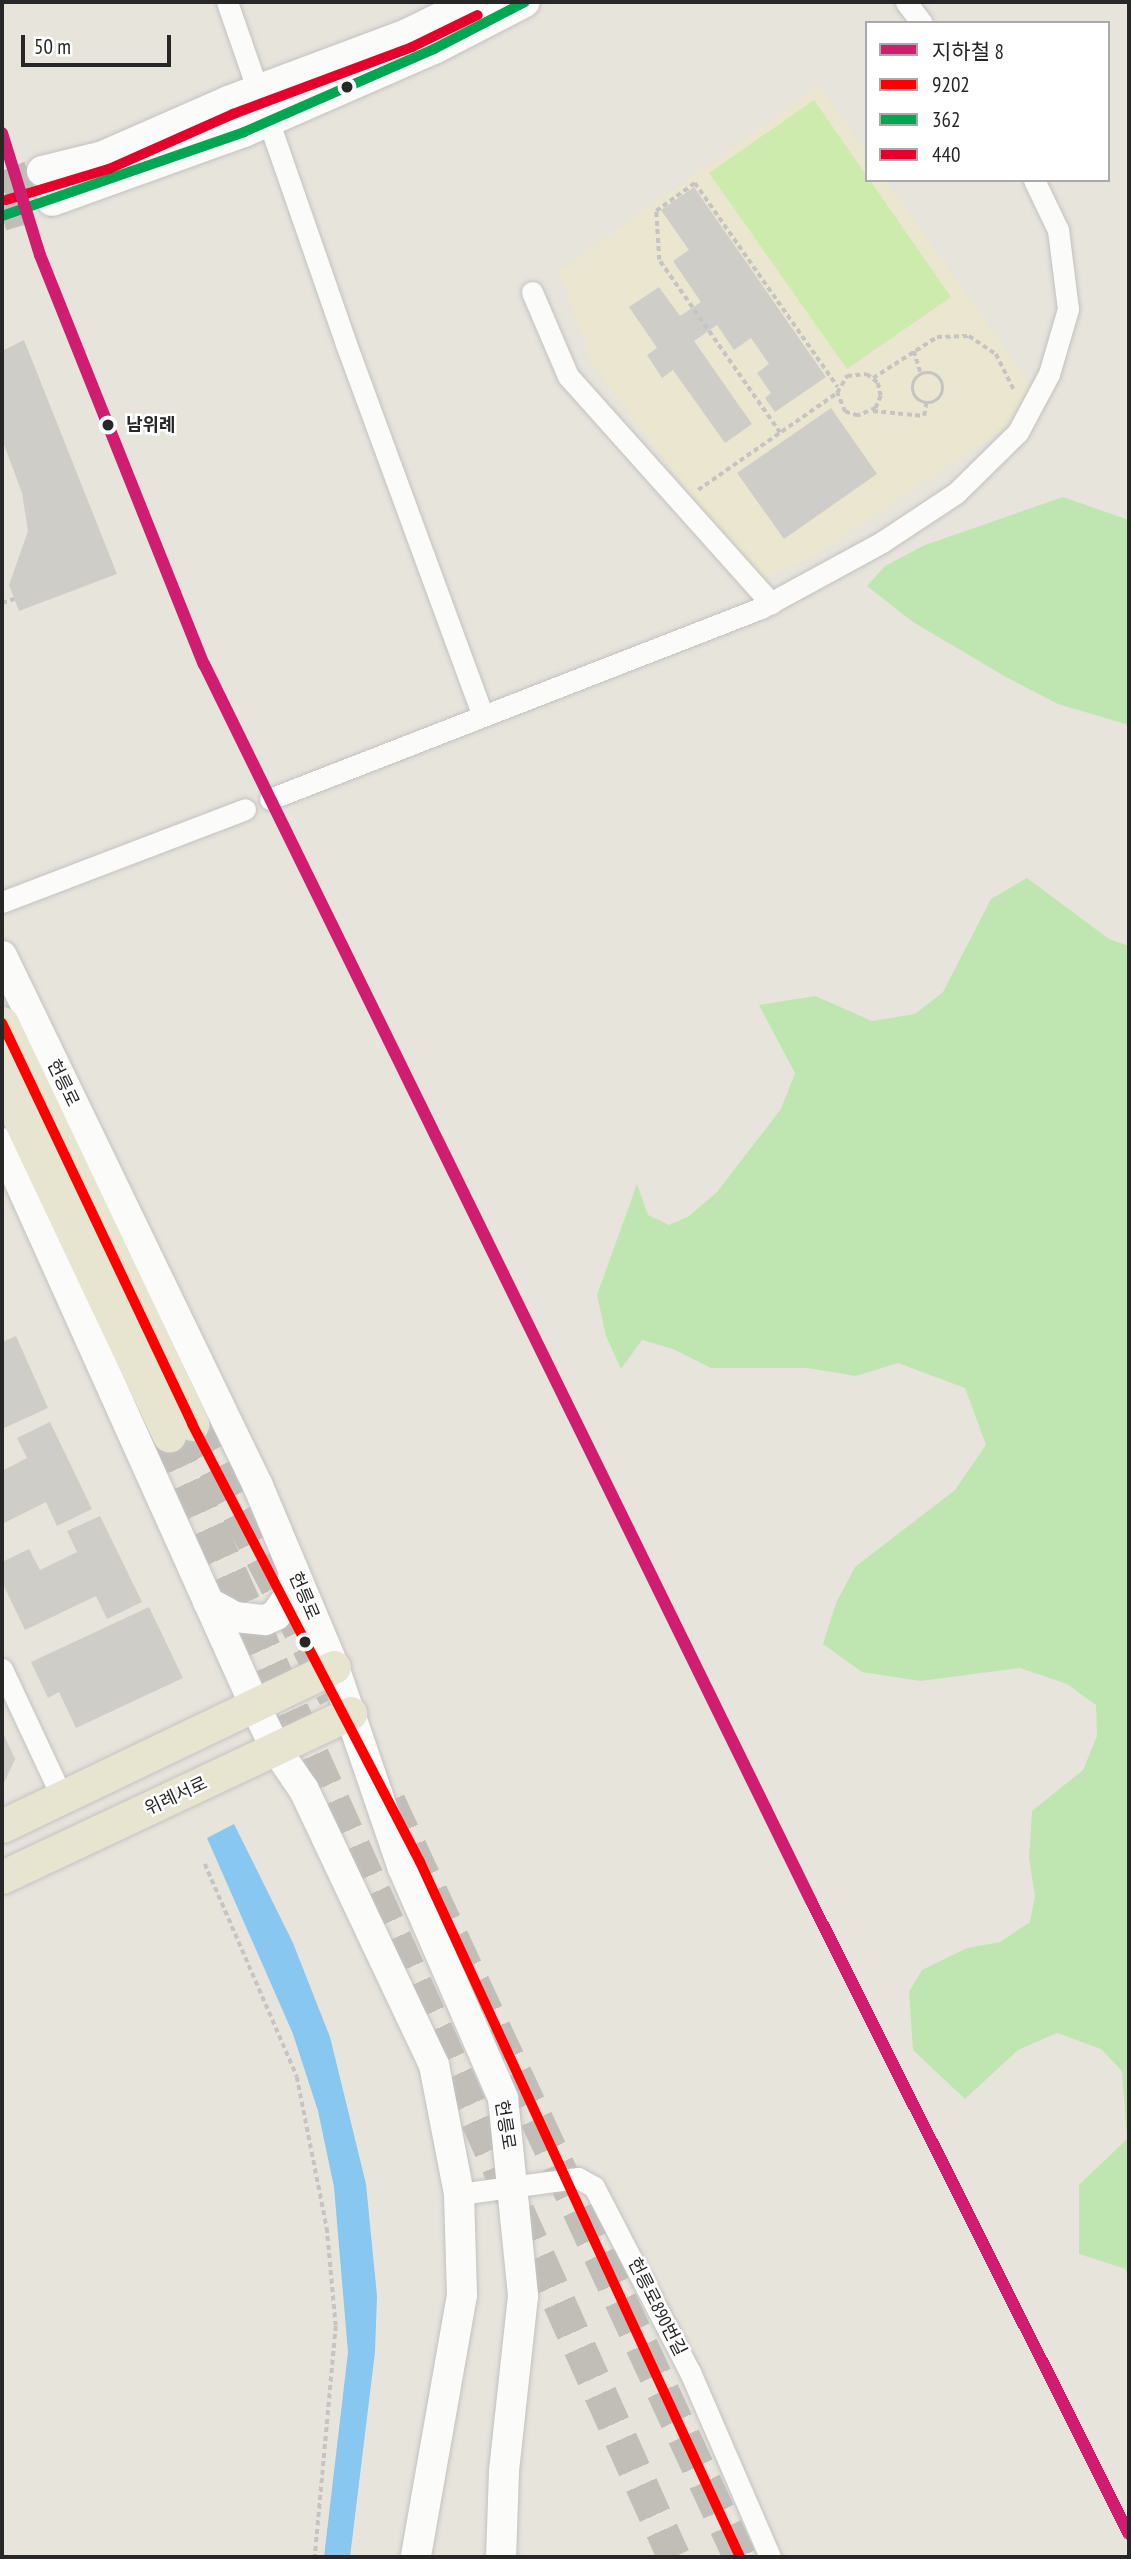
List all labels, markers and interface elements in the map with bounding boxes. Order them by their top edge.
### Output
scale bar [24,21,175,65]
legend [865,21,1110,182]
text: 50 m [34,33,71,60]
text: 지하철 8 [932,38,1004,65]
text: 9202 [932,71,970,98]
unlabelled marker [340,80,354,94]
text: 362 [932,106,960,133]
text: 440 [932,141,960,168]
marker: 남위례 [96,413,120,437]
place label: 남위례 [126,414,176,436]
street label: 헌릉로 [42,1056,84,1110]
street label: 헌릉로 [284,1569,324,1623]
unlabelled marker [298,1635,312,1649]
street label: 위례서로 [141,1772,211,1820]
street label: 헌릉로 [490,2099,520,2151]
street label: 헌릉로890번길 [623,2254,691,2360]

